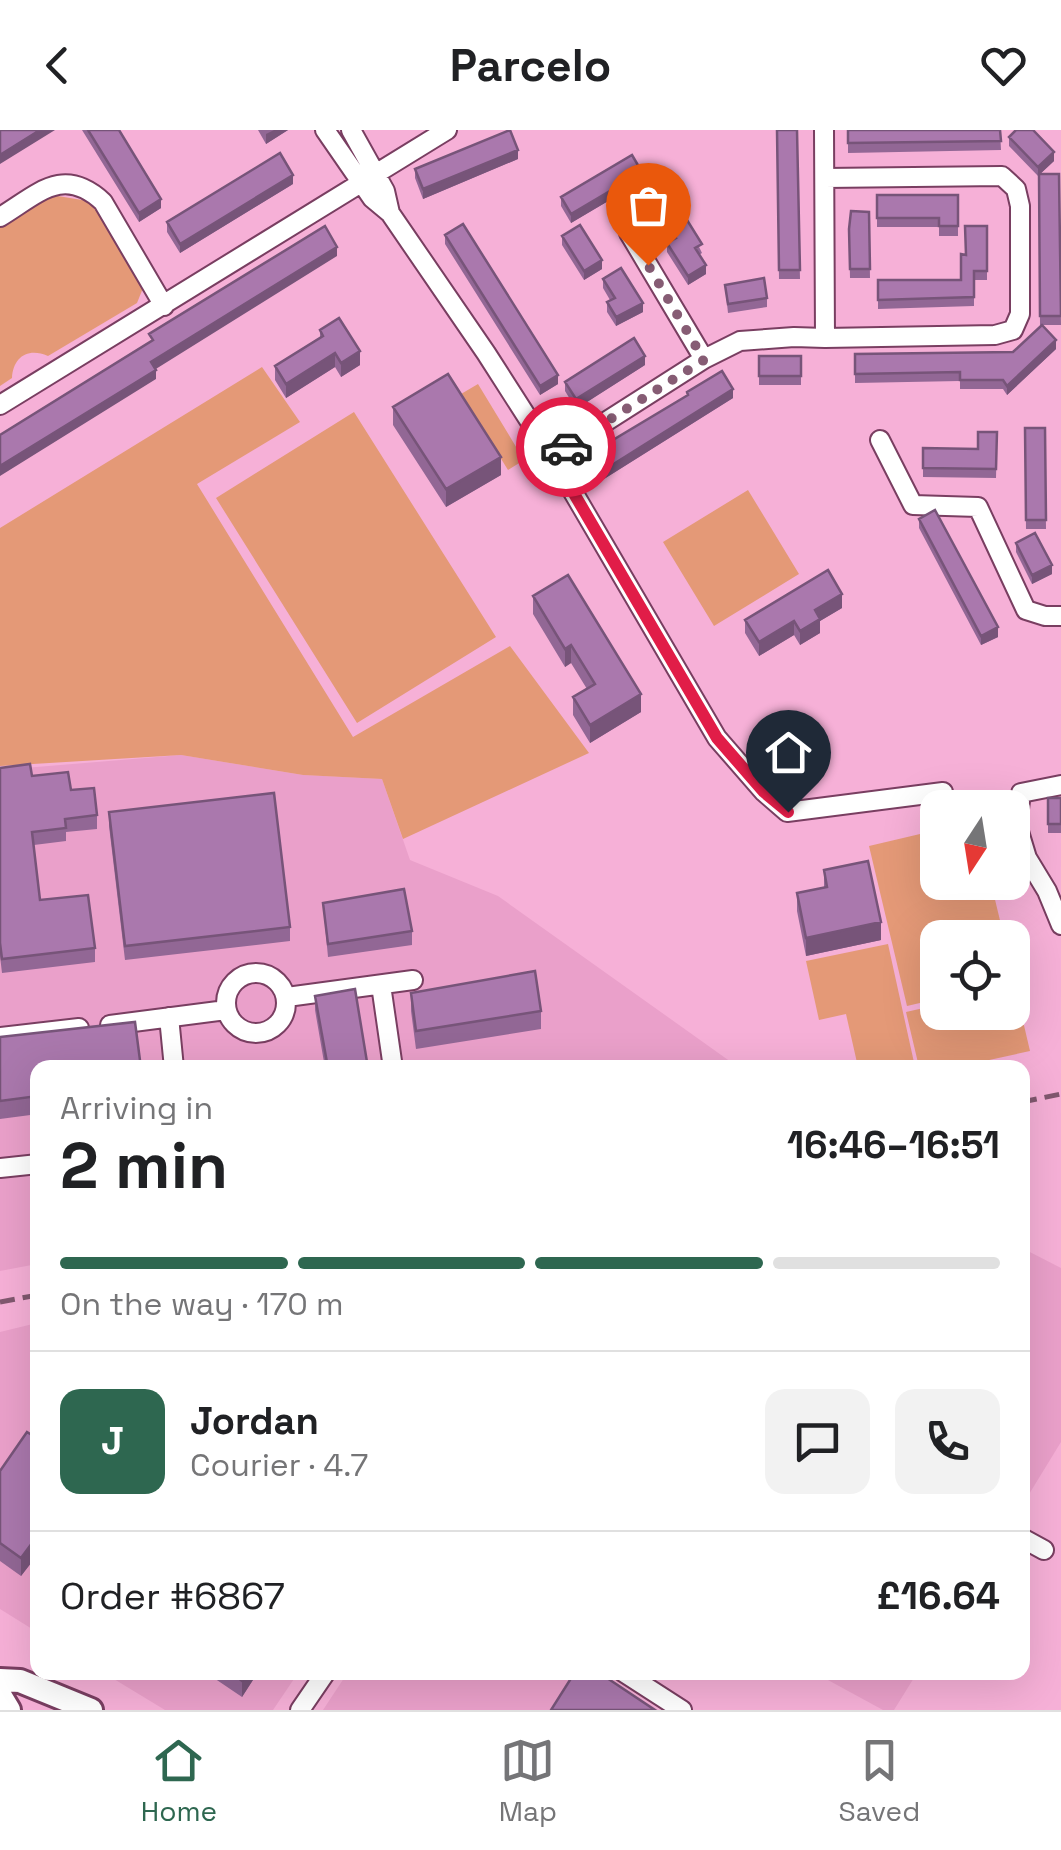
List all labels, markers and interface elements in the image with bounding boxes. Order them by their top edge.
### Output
text: Parcelo [450,37,611,94]
icon: back [30,38,85,93]
icon: heart [976,38,1031,93]
pin [606,163,691,266]
icon: bag [621,178,676,233]
courier [516,397,616,497]
icon: car [539,420,594,475]
pin [746,710,831,813]
icon: home [761,725,816,780]
north arrow [920,790,1030,900]
map controls [920,790,1030,1030]
button: locate [920,920,1030,1030]
text: Arriving in [60,1088,213,1128]
text: 16:46–16:51 [787,1121,1000,1169]
text: 2 min [60,1124,228,1207]
text: On the way · 170 m [60,1284,344,1324]
button: chat [765,1389,870,1494]
button: phone [895,1389,1000,1494]
text: Jordan [190,1397,319,1445]
text: J [101,1417,124,1465]
text: Courier · 4.7 [190,1445,368,1485]
text: Order #6867 [60,1572,285,1620]
text: £16.64 [877,1572,1000,1620]
tab: Home [141,1733,217,1829]
tab: Map [499,1733,557,1829]
tab: Saved [839,1733,920,1829]

